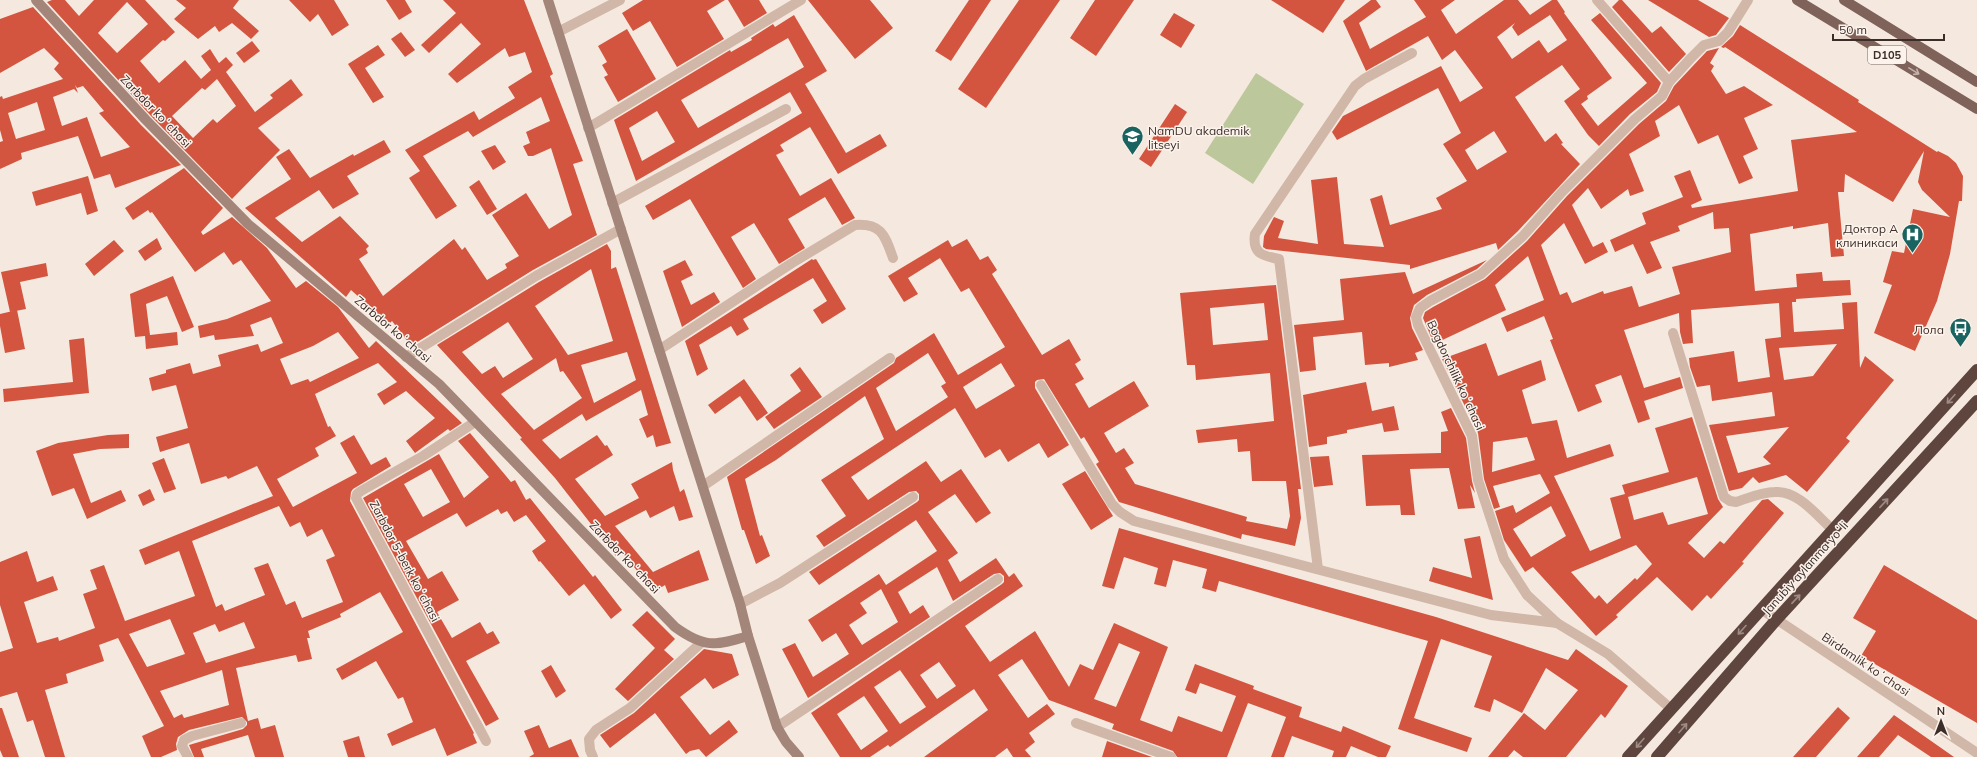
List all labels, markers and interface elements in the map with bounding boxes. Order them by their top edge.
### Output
scale bar [1833,16,1944,42]
text: 50 m [1839,22,1867,37]
road number: D105 [1868,46,1906,64]
one-way arrow [1908,68,1920,76]
street label: Zarbdor koʻchasi [118,72,195,151]
place label: NamDU akademik litseyi [1148,123,1250,152]
school or university icon: NamDU akademik litseyi [1119,124,1145,157]
place label: Доктор А клиникаси [1836,221,1898,250]
hospital icon: Доктор А клиникаси [1900,222,1926,255]
street label: Zarbdor koʻchasi [352,293,434,365]
bus stop icon: Лола [1947,316,1973,349]
street label: Bogdorchilik koʻchasi [1424,318,1488,432]
place label: Лола [1914,322,1944,337]
one-way arrow [1947,393,1956,403]
street label: Zarbdor 5-berk koʻchasi [367,498,443,624]
one-way arrow [1879,498,1889,508]
street label: Zarbdor koʻchasi [587,518,664,597]
street label: Janubiy aylanma yoʻli [1759,518,1851,618]
one-way arrow [1792,593,1801,604]
one-way arrow [1737,625,1746,635]
street label: Birdamlik koʻchasi [1819,629,1913,699]
north arrow [1921,701,1961,741]
text: N [1937,704,1945,718]
one-way arrow [1678,722,1687,733]
one-way arrow [1635,738,1645,748]

